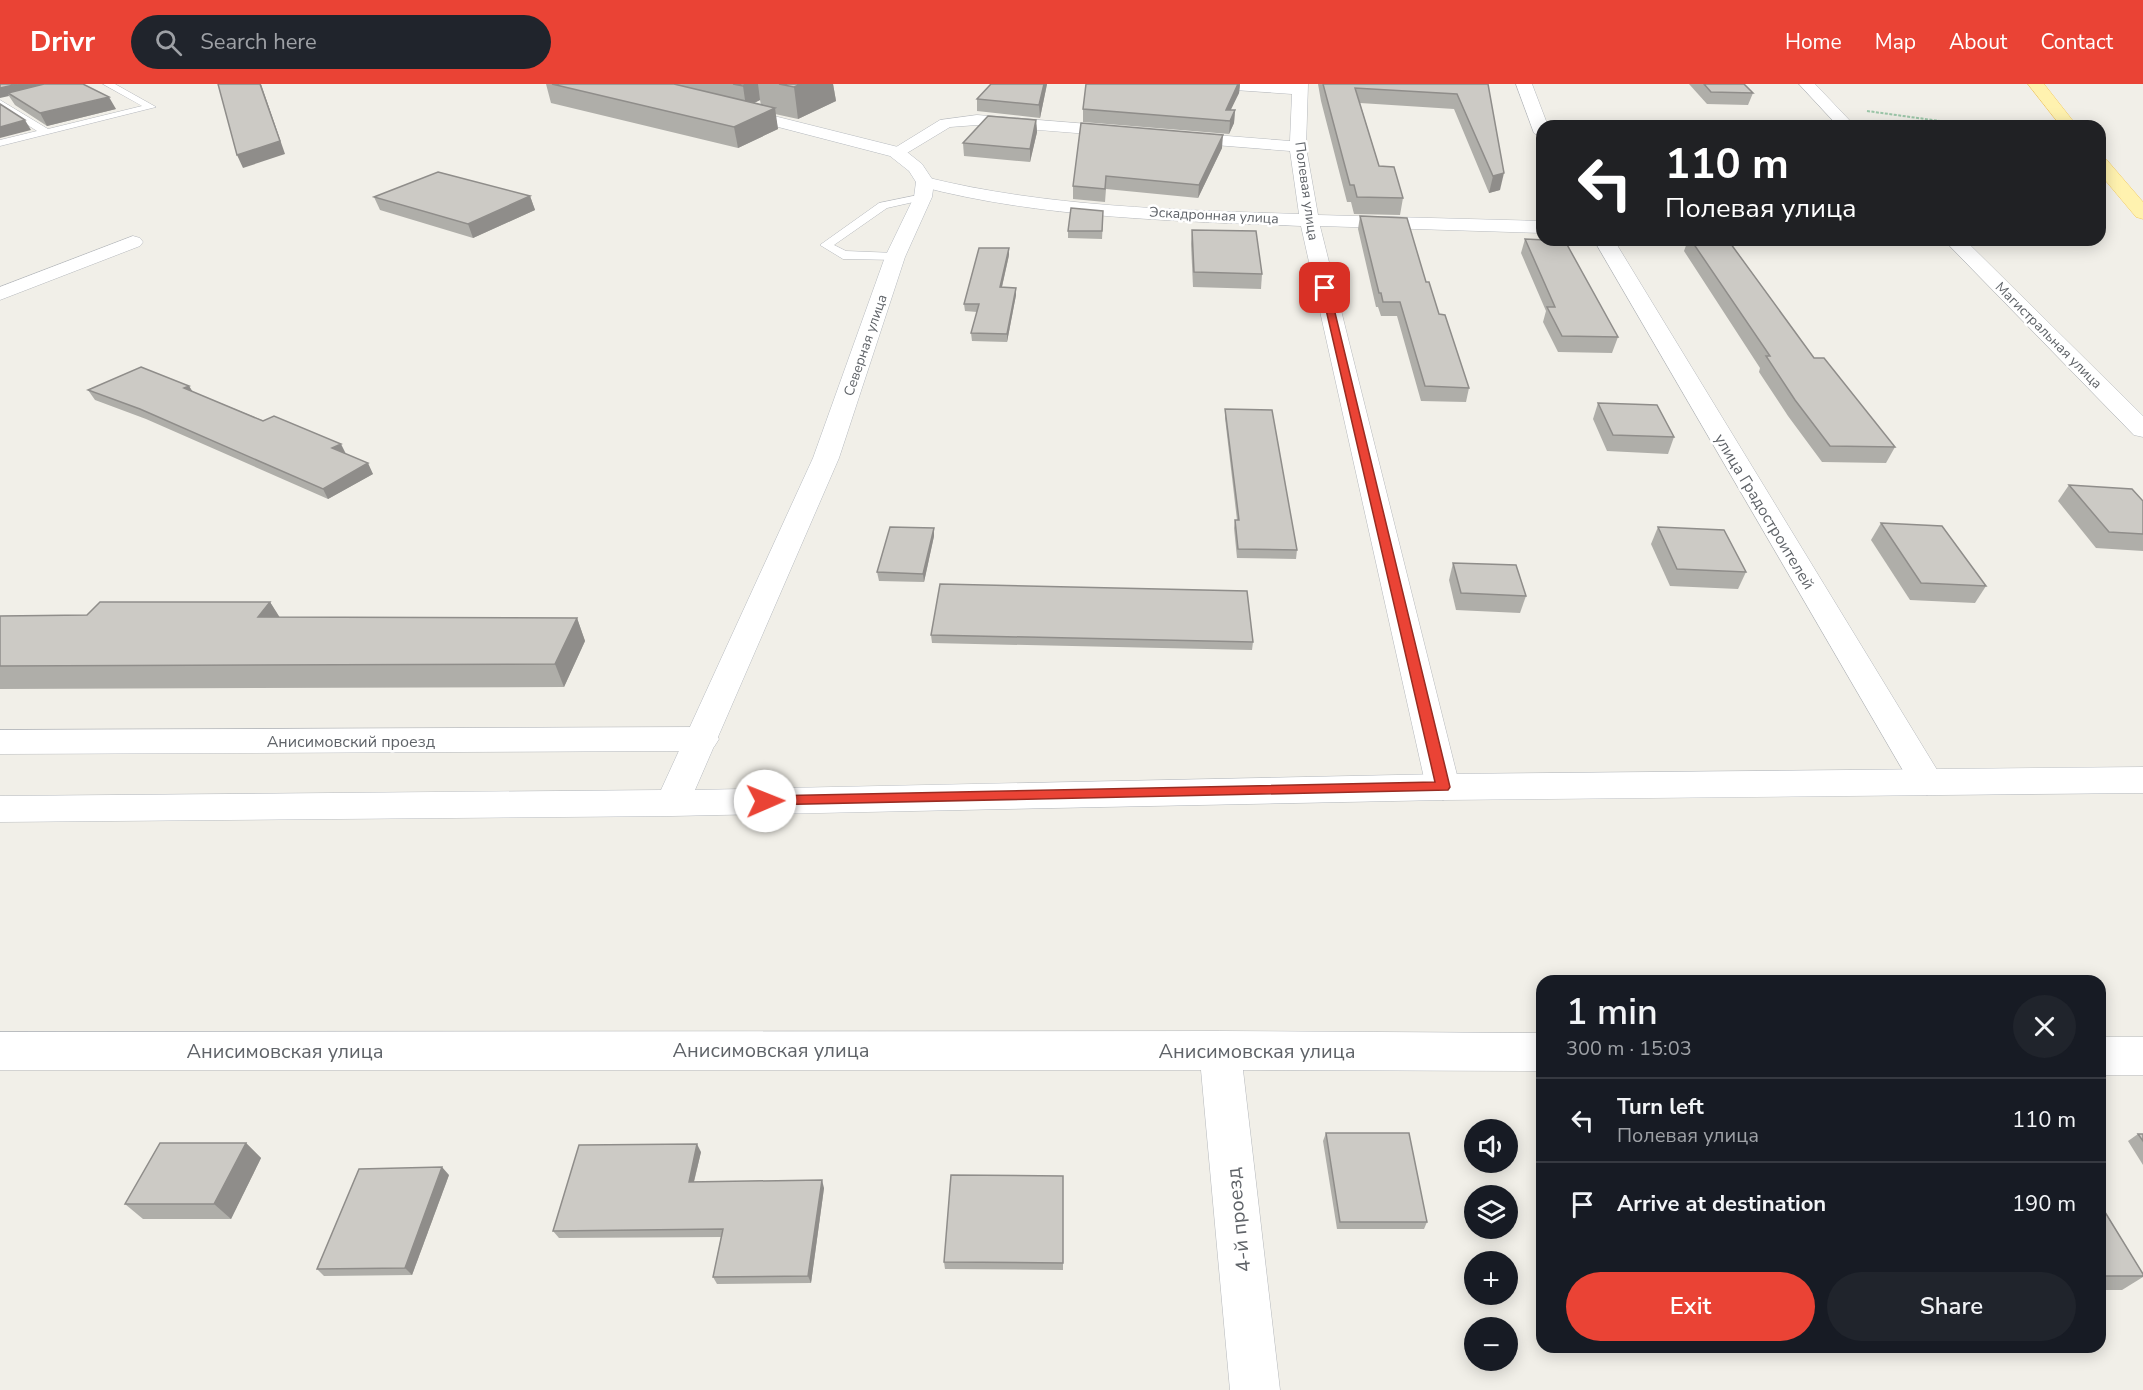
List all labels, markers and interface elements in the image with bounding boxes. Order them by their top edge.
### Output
search box [131,15,551,69]
text: Drivr [30,23,95,61]
icon: search [152,26,185,59]
text: Search here [200,27,317,57]
text: Home [1785,28,1842,56]
text: Map [1875,28,1916,56]
text: About [1949,28,2007,56]
text: Contact [2040,28,2113,56]
text: 110 m [1665,136,1789,193]
street label: Полевая улица [1290,141,1323,242]
icon: left [1566,144,1644,222]
text: Полевая улица [1665,190,1857,227]
street label: Эскадронная улица [1149,203,1279,228]
pin [1299,262,1350,313]
icon: arrive [1308,271,1341,304]
street label: Магистральная улица [1991,278,2106,393]
street label: Северная улица [839,292,892,399]
street label: улица Градостроителей [1709,429,1819,594]
street label: Анисимовский проезд [267,731,436,753]
position arrow [733,769,797,833]
text: 1 min [1566,988,1658,1037]
button: close [2013,995,2076,1058]
text: 300 m · 15:03 [1566,1035,1692,1062]
street label: Анисимовская улица [672,1037,870,1064]
street label: Анисимовская улица [186,1038,384,1065]
street label: Анисимовская улица [1158,1038,1356,1065]
text: Turn left [1617,1092,1704,1122]
icon: left [1566,1104,1599,1137]
text: 110 m [2012,1105,2076,1135]
map controls [1464,1119,1518,1371]
button: sound [1464,1119,1518,1173]
text: Полевая улица [1617,1122,1759,1149]
street label: 4-й проезд [1220,1166,1257,1274]
button: layers [1464,1185,1518,1239]
icon: arrive [1566,1188,1599,1221]
text: Arrive at destination [1617,1189,1826,1219]
text: 190 m [2012,1189,2076,1219]
button: + [1464,1251,1518,1305]
button: Exit [1566,1272,1815,1341]
button: Share [1827,1272,2076,1341]
button: − [1464,1317,1518,1371]

